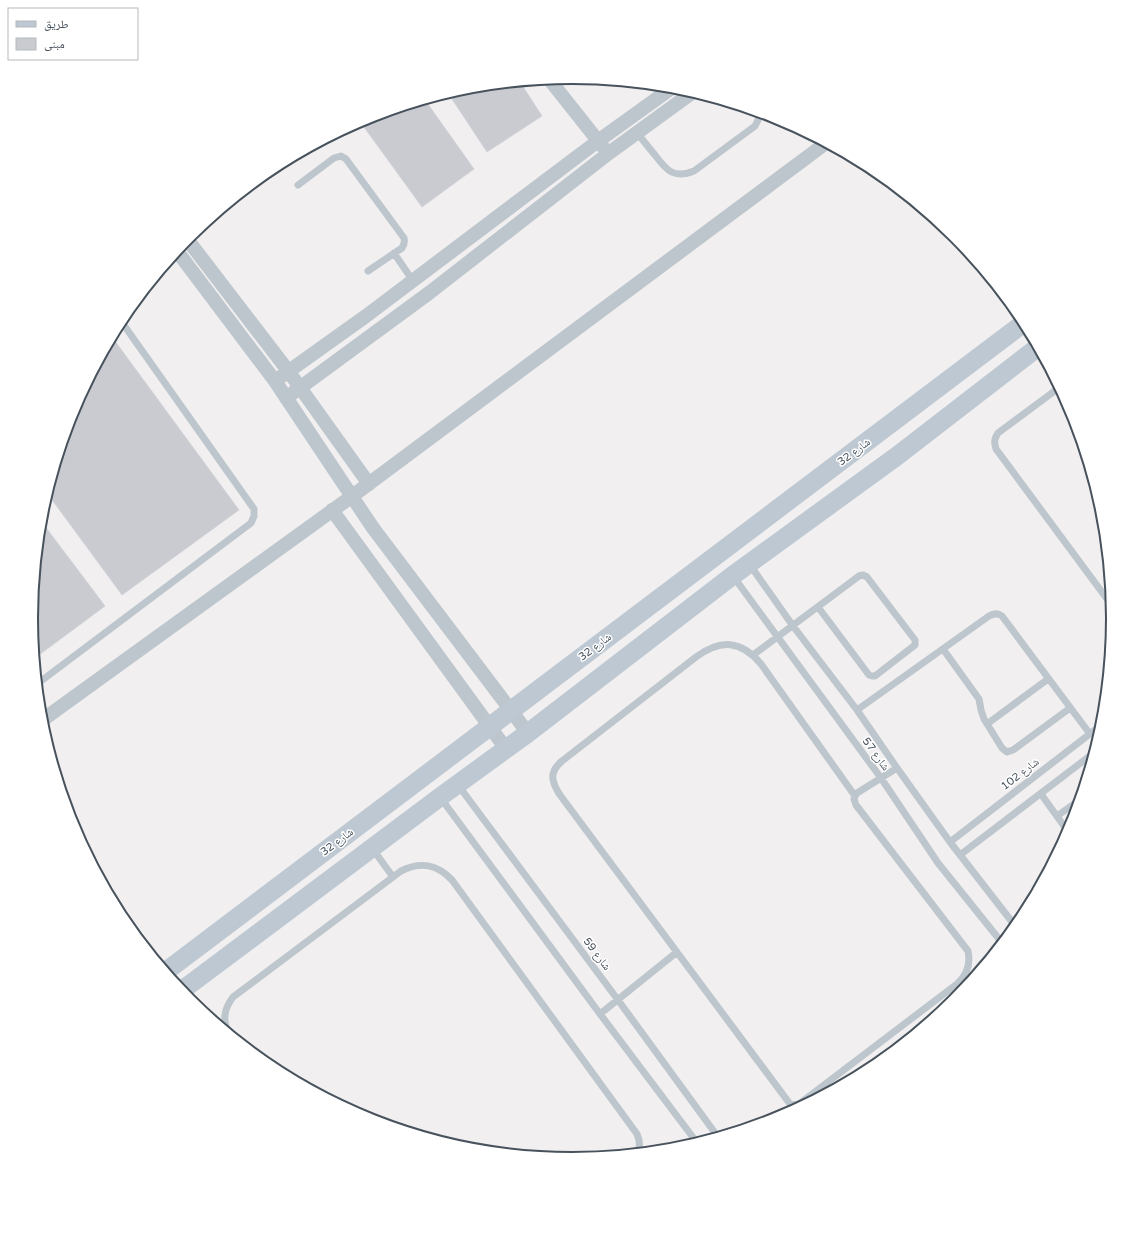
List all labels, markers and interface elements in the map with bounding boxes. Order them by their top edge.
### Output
legend [8,8,138,60]
text: طريق [44,17,69,31]
text: مبنى [44,37,65,51]
street label: شارع 32 [835,435,873,469]
street label: شارع 32 [576,630,614,664]
street label: شارع 57 [860,735,892,773]
street label: شارع 102 [998,755,1042,793]
street label: شارع 32 [318,825,356,859]
street label: شارع 59 [580,935,614,973]

